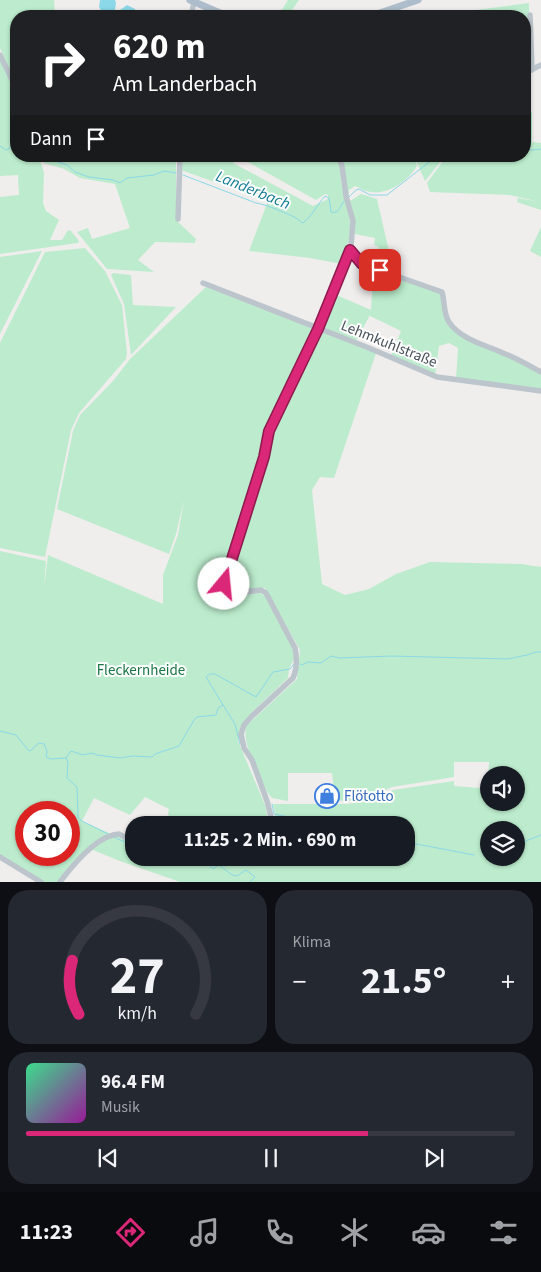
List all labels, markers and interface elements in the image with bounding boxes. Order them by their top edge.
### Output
text: 620 m [113,22,205,72]
icon: right [30,30,95,95]
text: Am Landerbach [113,68,257,100]
icon: arrive [82,125,110,153]
text: Dann [30,126,72,153]
water label: Landerbach [213,165,293,215]
pin [359,249,401,291]
icon: arrive [366,256,394,284]
street label: Lehmkuhlstraße [338,315,440,373]
position arrow [197,557,249,609]
park label: Fleckernheide [97,660,185,681]
map controls [480,766,525,866]
button: sound [480,766,525,811]
shop icon: Flötotto [314,783,340,809]
place label: Flötotto [344,786,394,807]
speed limit sign: 30 [15,801,80,866]
button: layers [480,821,525,866]
text: 11:25 · 2 Min. · 690 m [184,827,356,854]
text: Klima [293,931,331,953]
text: 27 [110,940,165,1014]
text: 21.5° [361,954,446,1008]
text: − [293,962,306,1002]
text: + [501,962,515,1002]
text: km/h [117,1001,157,1026]
text: 96.4 FM [101,1069,165,1096]
text: Musik [101,1096,140,1118]
icon: previous [94,1144,122,1172]
icon: pause [257,1144,285,1172]
icon: next [420,1144,448,1172]
icon: directions [113,1215,148,1250]
icon: music [187,1215,222,1250]
icon: phone [262,1215,297,1250]
icon: climate [337,1215,372,1250]
icon: car [411,1215,446,1250]
icon: filters [486,1215,521,1250]
text: 11:23 [20,1216,73,1248]

